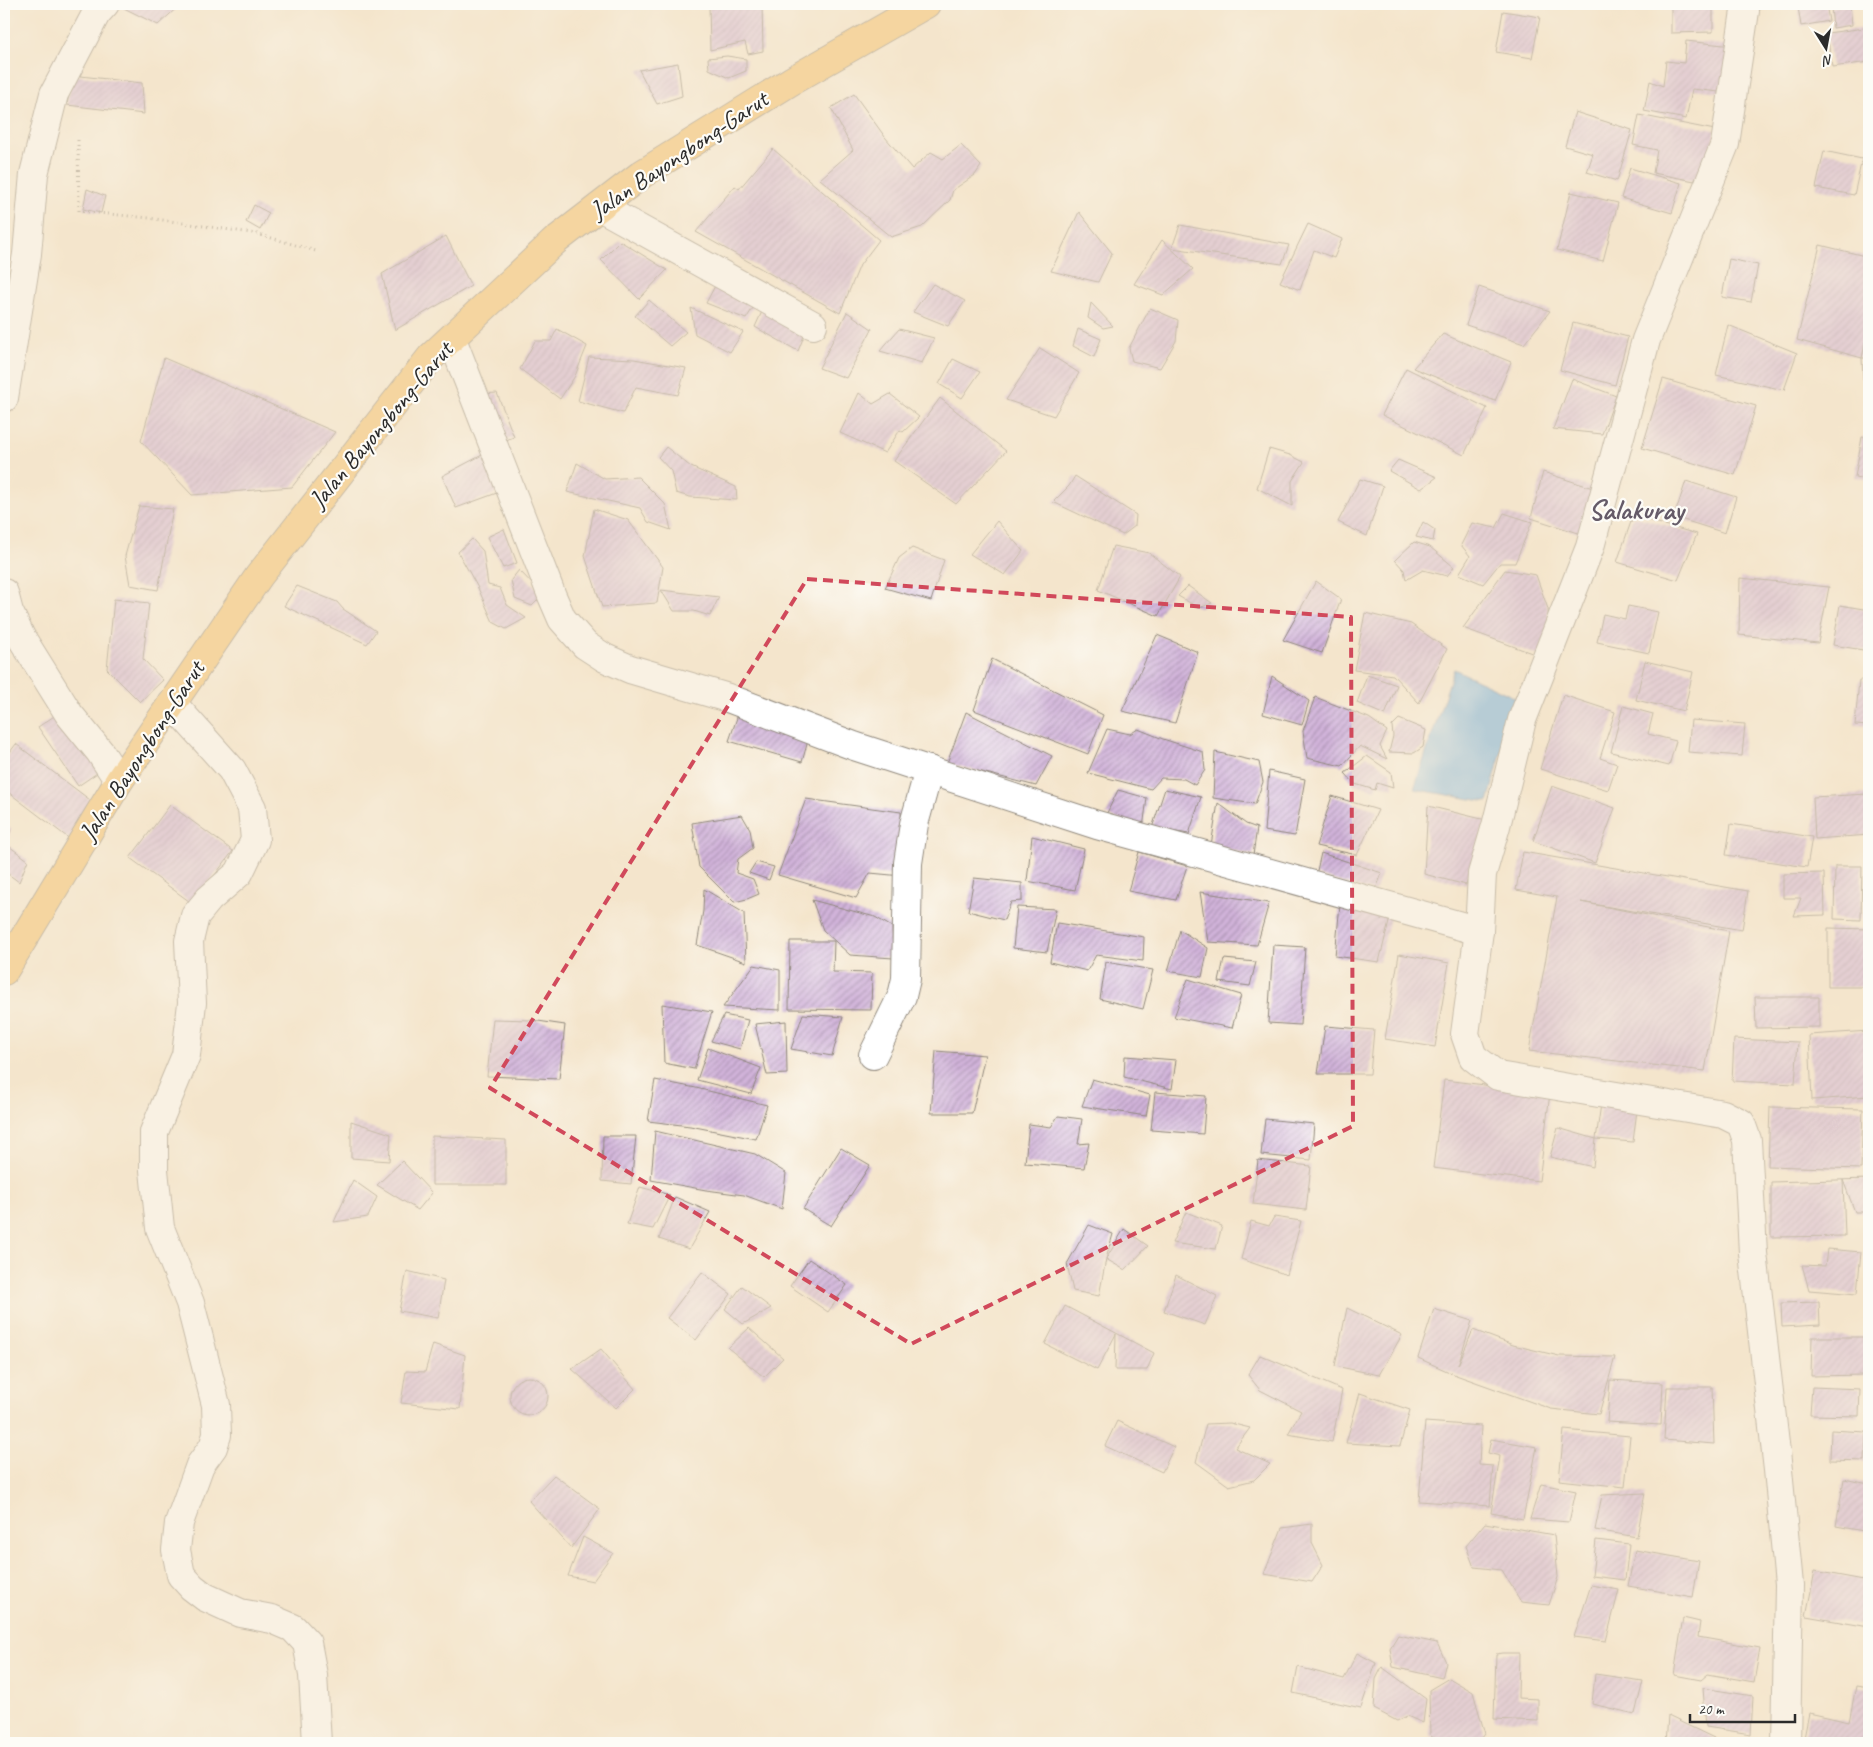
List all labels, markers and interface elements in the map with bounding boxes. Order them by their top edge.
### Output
north arrow [1800,22,1850,72]
text: N [1820,51,1834,70]
street label: Jalan Bayongbong-Garut [583,82,776,227]
street label: Jalan Bayongbong-Garut [301,333,462,516]
district label: Salakuray [1589,492,1686,527]
street label: Jalan Bayongbong-Garut [71,653,214,848]
scale bar [1690,1692,1796,1724]
text: 20 m [1698,1700,1725,1719]

